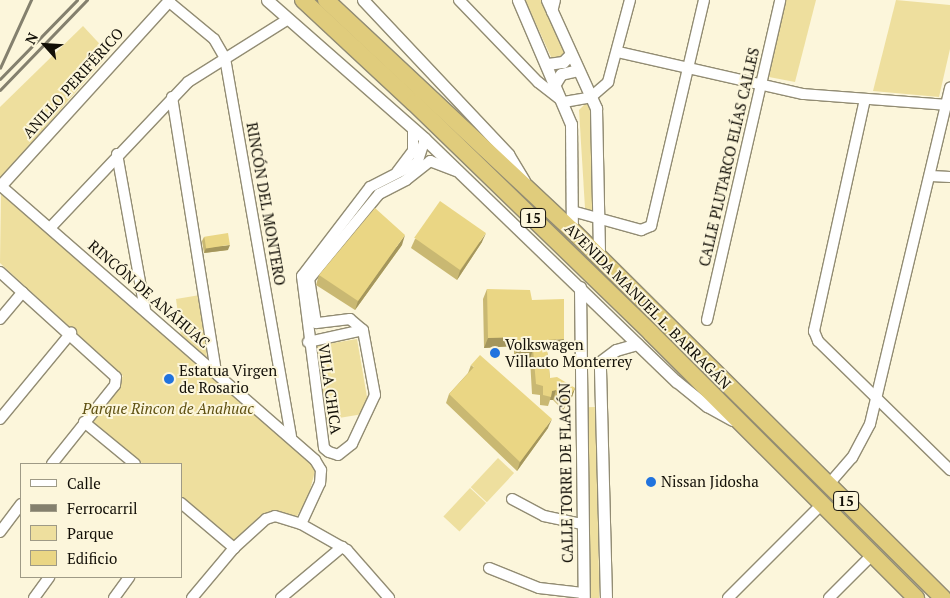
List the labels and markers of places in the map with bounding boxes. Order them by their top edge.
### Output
place label: Volkswagen Villauto Monterrey [505,335,632,370]
marker: Volkswagen Villauto Monterrey [489,347,501,359]
place label: Estatua Virgen de Rosario [179,361,278,396]
marker: Estatua Virgen de Rosario [163,373,175,385]
place label: Nissan Jidosha [661,473,759,491]
marker: Nissan Jidosha [645,476,657,488]

